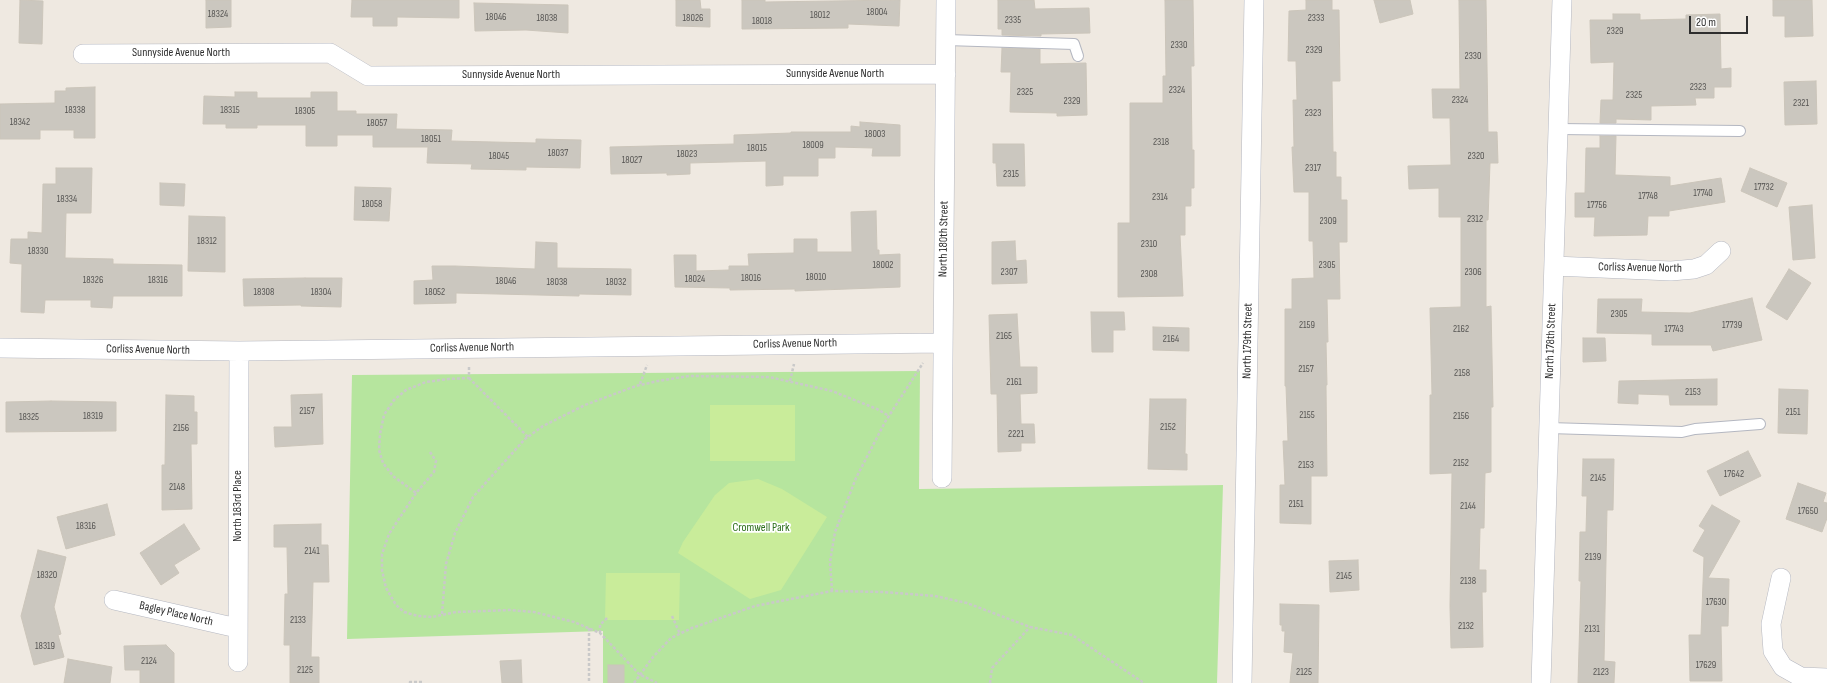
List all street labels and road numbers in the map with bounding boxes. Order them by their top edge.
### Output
street label: Sunnyside Avenue North [132,46,230,60]
street label: Sunnyside Avenue North [786,67,884,81]
street label: Sunnyside Avenue North [462,68,560,82]
street label: North 180th Street [936,201,952,277]
street label: Corliss Avenue North [1598,260,1682,276]
street label: North 179th Street [1240,303,1256,379]
street label: North 178th Street [1542,303,1560,379]
street label: Corliss Avenue North [753,336,837,352]
street label: Corliss Avenue North [430,340,514,356]
street label: Corliss Avenue North [106,342,190,358]
street label: North 183rd Place [231,470,245,542]
street label: Bagley Place North [138,599,214,629]

